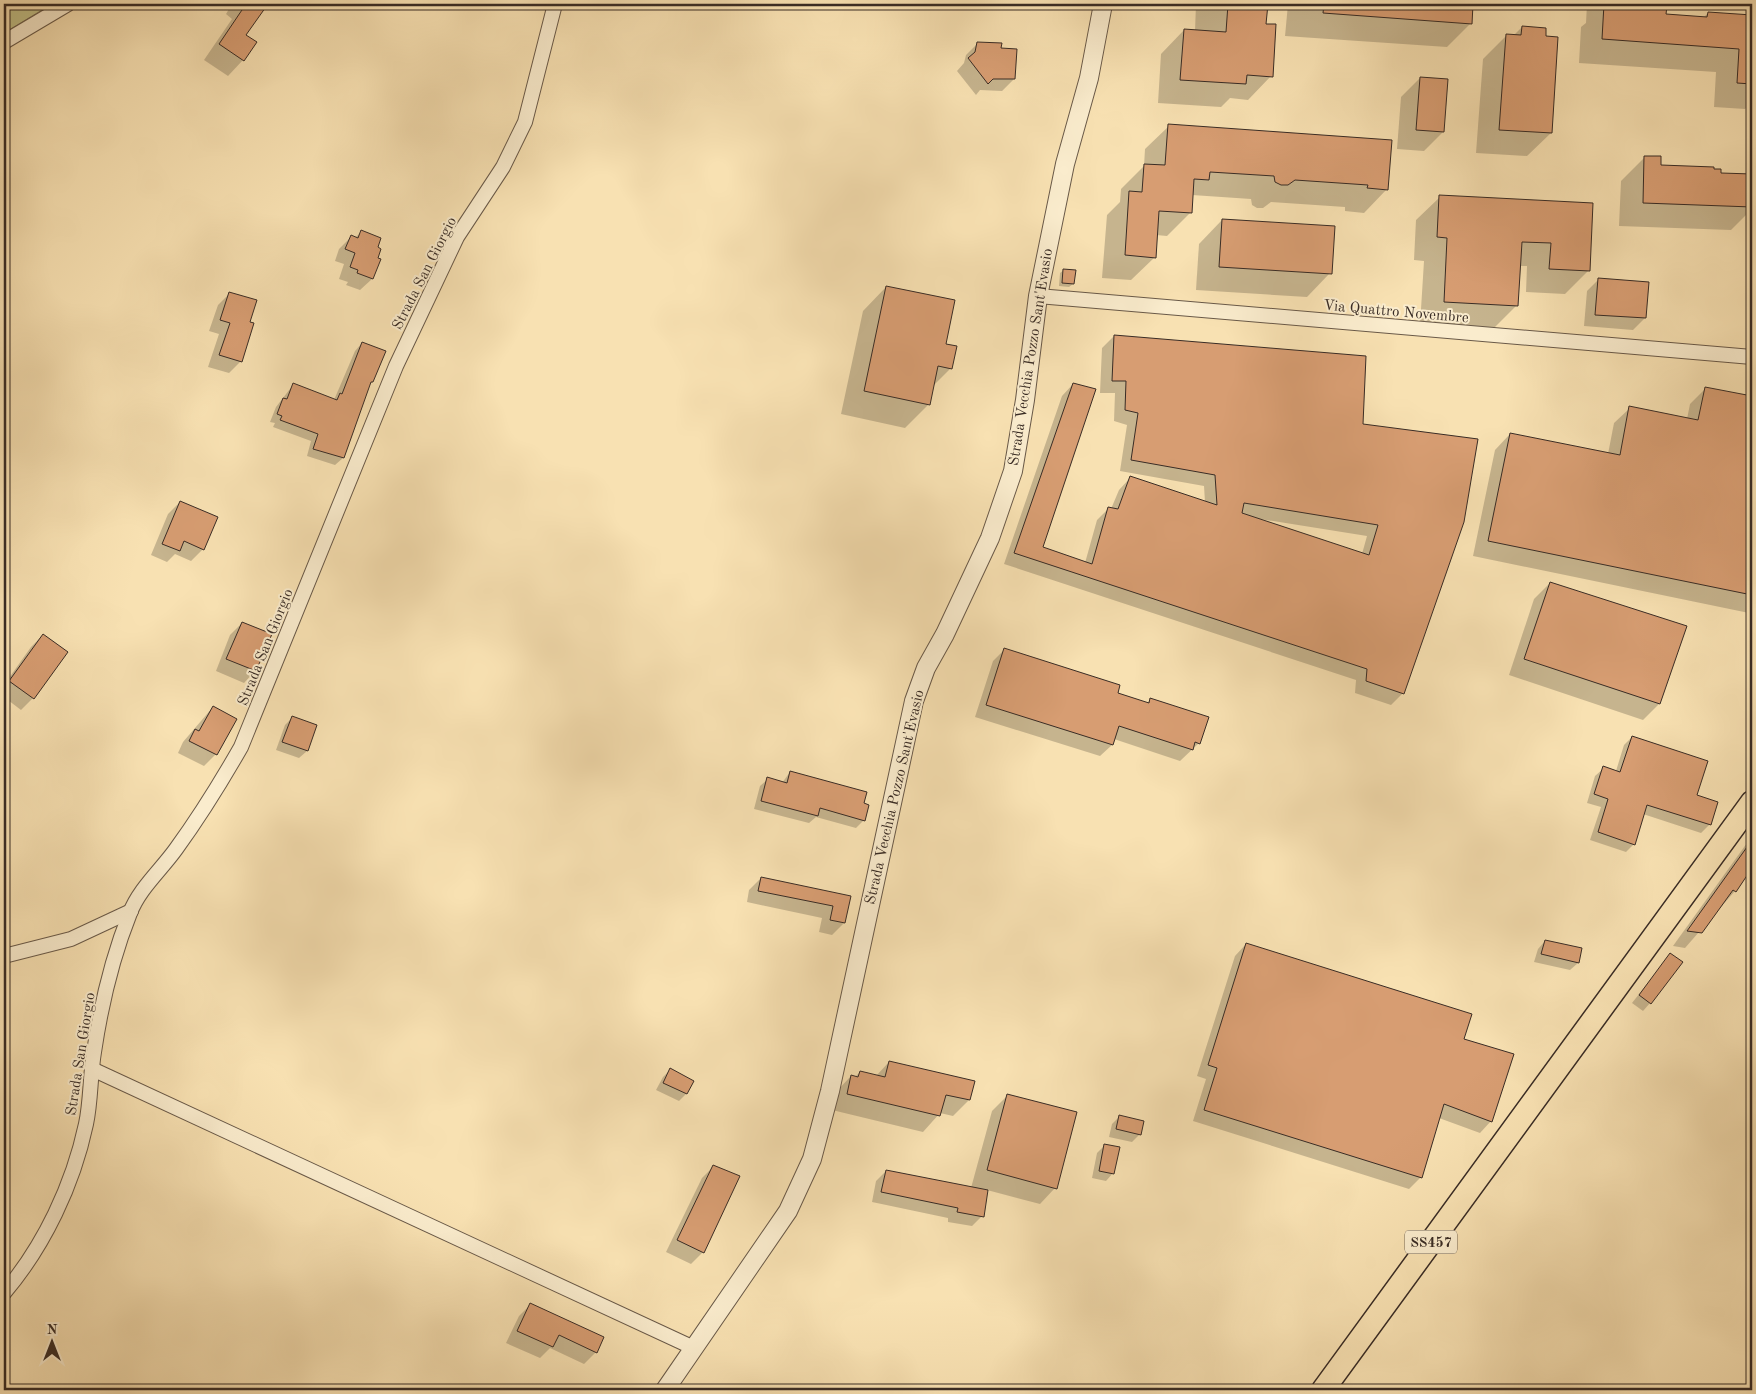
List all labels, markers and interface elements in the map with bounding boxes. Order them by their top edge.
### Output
street label: Strada San Giorgio [390,215,460,333]
street label: Strada Vecchia Pozzo Sant'Evasio [1007,247,1056,467]
street label: Via Quattro Novembre [1323,299,1469,326]
street label: Strada San Giorgio [236,587,297,708]
street label: Strada Vecchia Pozzo Sant'Evasio [863,688,928,906]
street label: Strada San Giorgio [64,992,99,1117]
road number: SS457 [1405,1230,1457,1254]
north arrow [28,1316,78,1366]
text: N [47,1323,58,1337]

